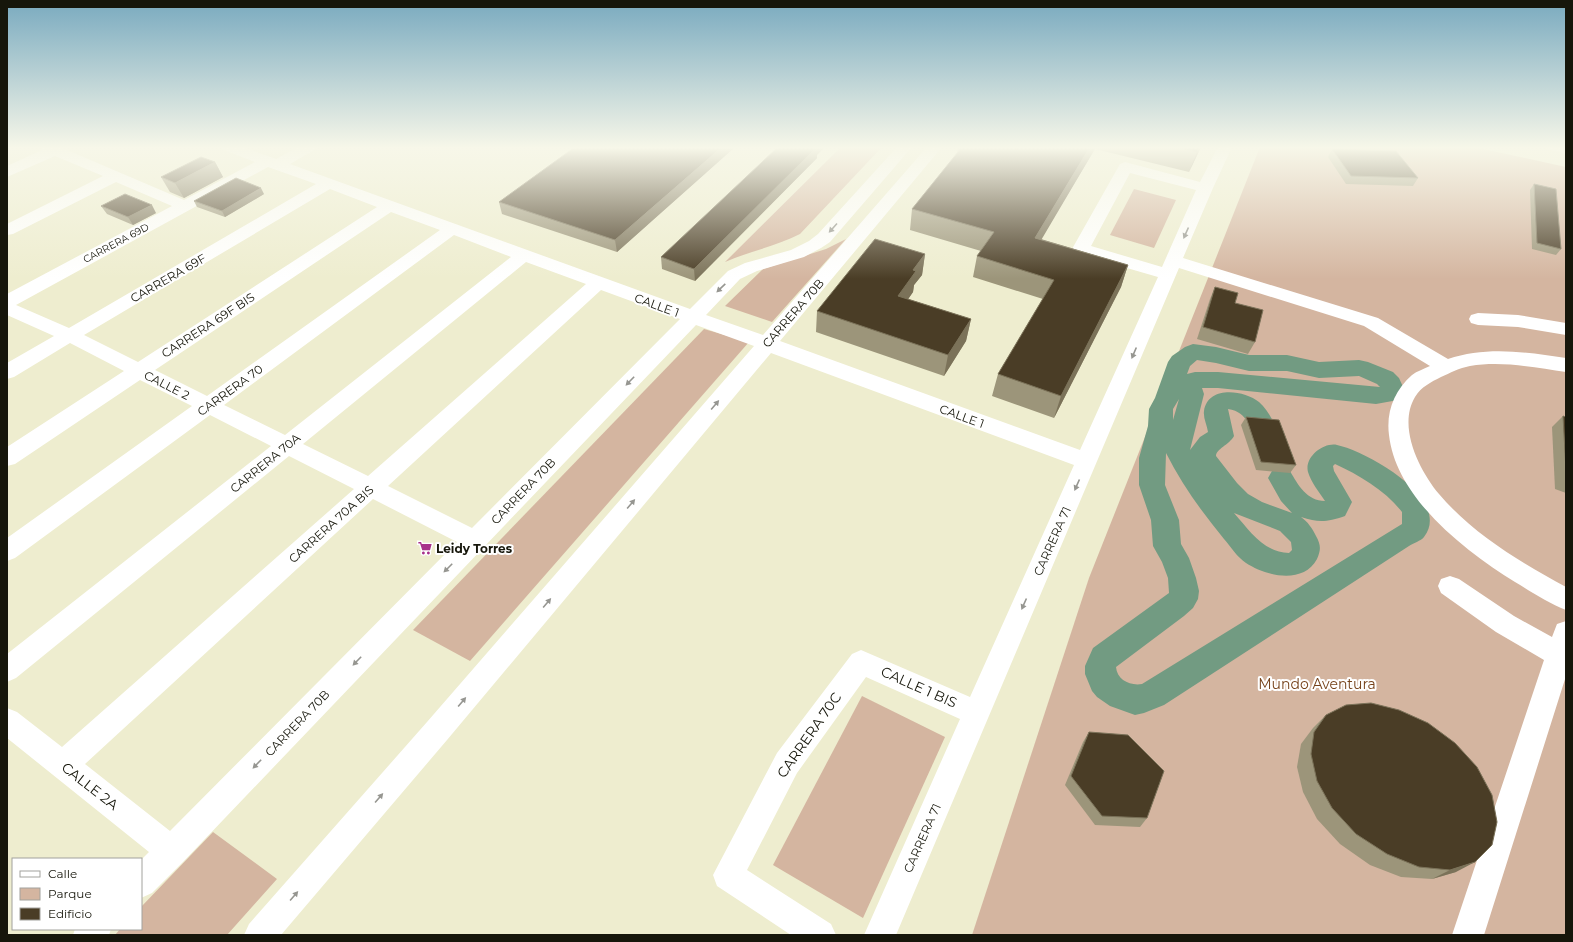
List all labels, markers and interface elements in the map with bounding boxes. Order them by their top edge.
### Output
street label: CARRERA 69D [81,220,151,266]
one-way arrow [828,223,837,233]
one-way arrow [1182,228,1188,240]
street label: CARRERA 69F [127,250,209,306]
street label: CARRERA 70B [759,275,827,351]
one-way arrow [716,283,726,293]
street label: CARRERA 69F BIS [159,289,257,361]
street label: CALLE 1 [633,290,681,320]
one-way arrow [1131,347,1137,358]
street label: CARRERA 70 [194,361,266,419]
street label: CALLE 2 [142,367,192,403]
one-way arrow [625,376,635,386]
one-way arrow [711,399,720,410]
street label: CALLE 1 [938,401,986,431]
street label: CARRERA 70A [227,430,303,496]
street label: CARRERA 70B [488,455,558,527]
one-way arrow [1073,479,1079,491]
street label: CARRERA 70A BIS [285,482,377,566]
one-way arrow [626,498,635,509]
street label: CARRERA 71 [1030,504,1074,578]
supermarket icon: Leidy Torres [417,540,433,556]
place label: Leidy Torres [436,541,513,556]
one-way arrow [443,563,453,573]
one-way arrow [542,597,551,608]
one-way arrow [1021,598,1028,610]
one-way arrow [352,656,362,666]
street label: CALLE 1 BIS [878,662,960,712]
park label: Mundo Aventura [1258,675,1376,693]
street label: CARRERA 70B [262,687,332,759]
street label: CARRERA 70C [773,689,845,781]
one-way arrow [458,696,467,707]
street label: CALLE 2A [58,758,123,814]
one-way arrow [252,759,262,769]
one-way arrow [374,793,384,803]
street label: CARRERA 71 [900,801,944,875]
legend [12,858,142,930]
text: Calle [48,866,77,881]
text: Parque [48,886,92,901]
one-way arrow [289,891,298,902]
text: Edificio [48,906,92,921]

